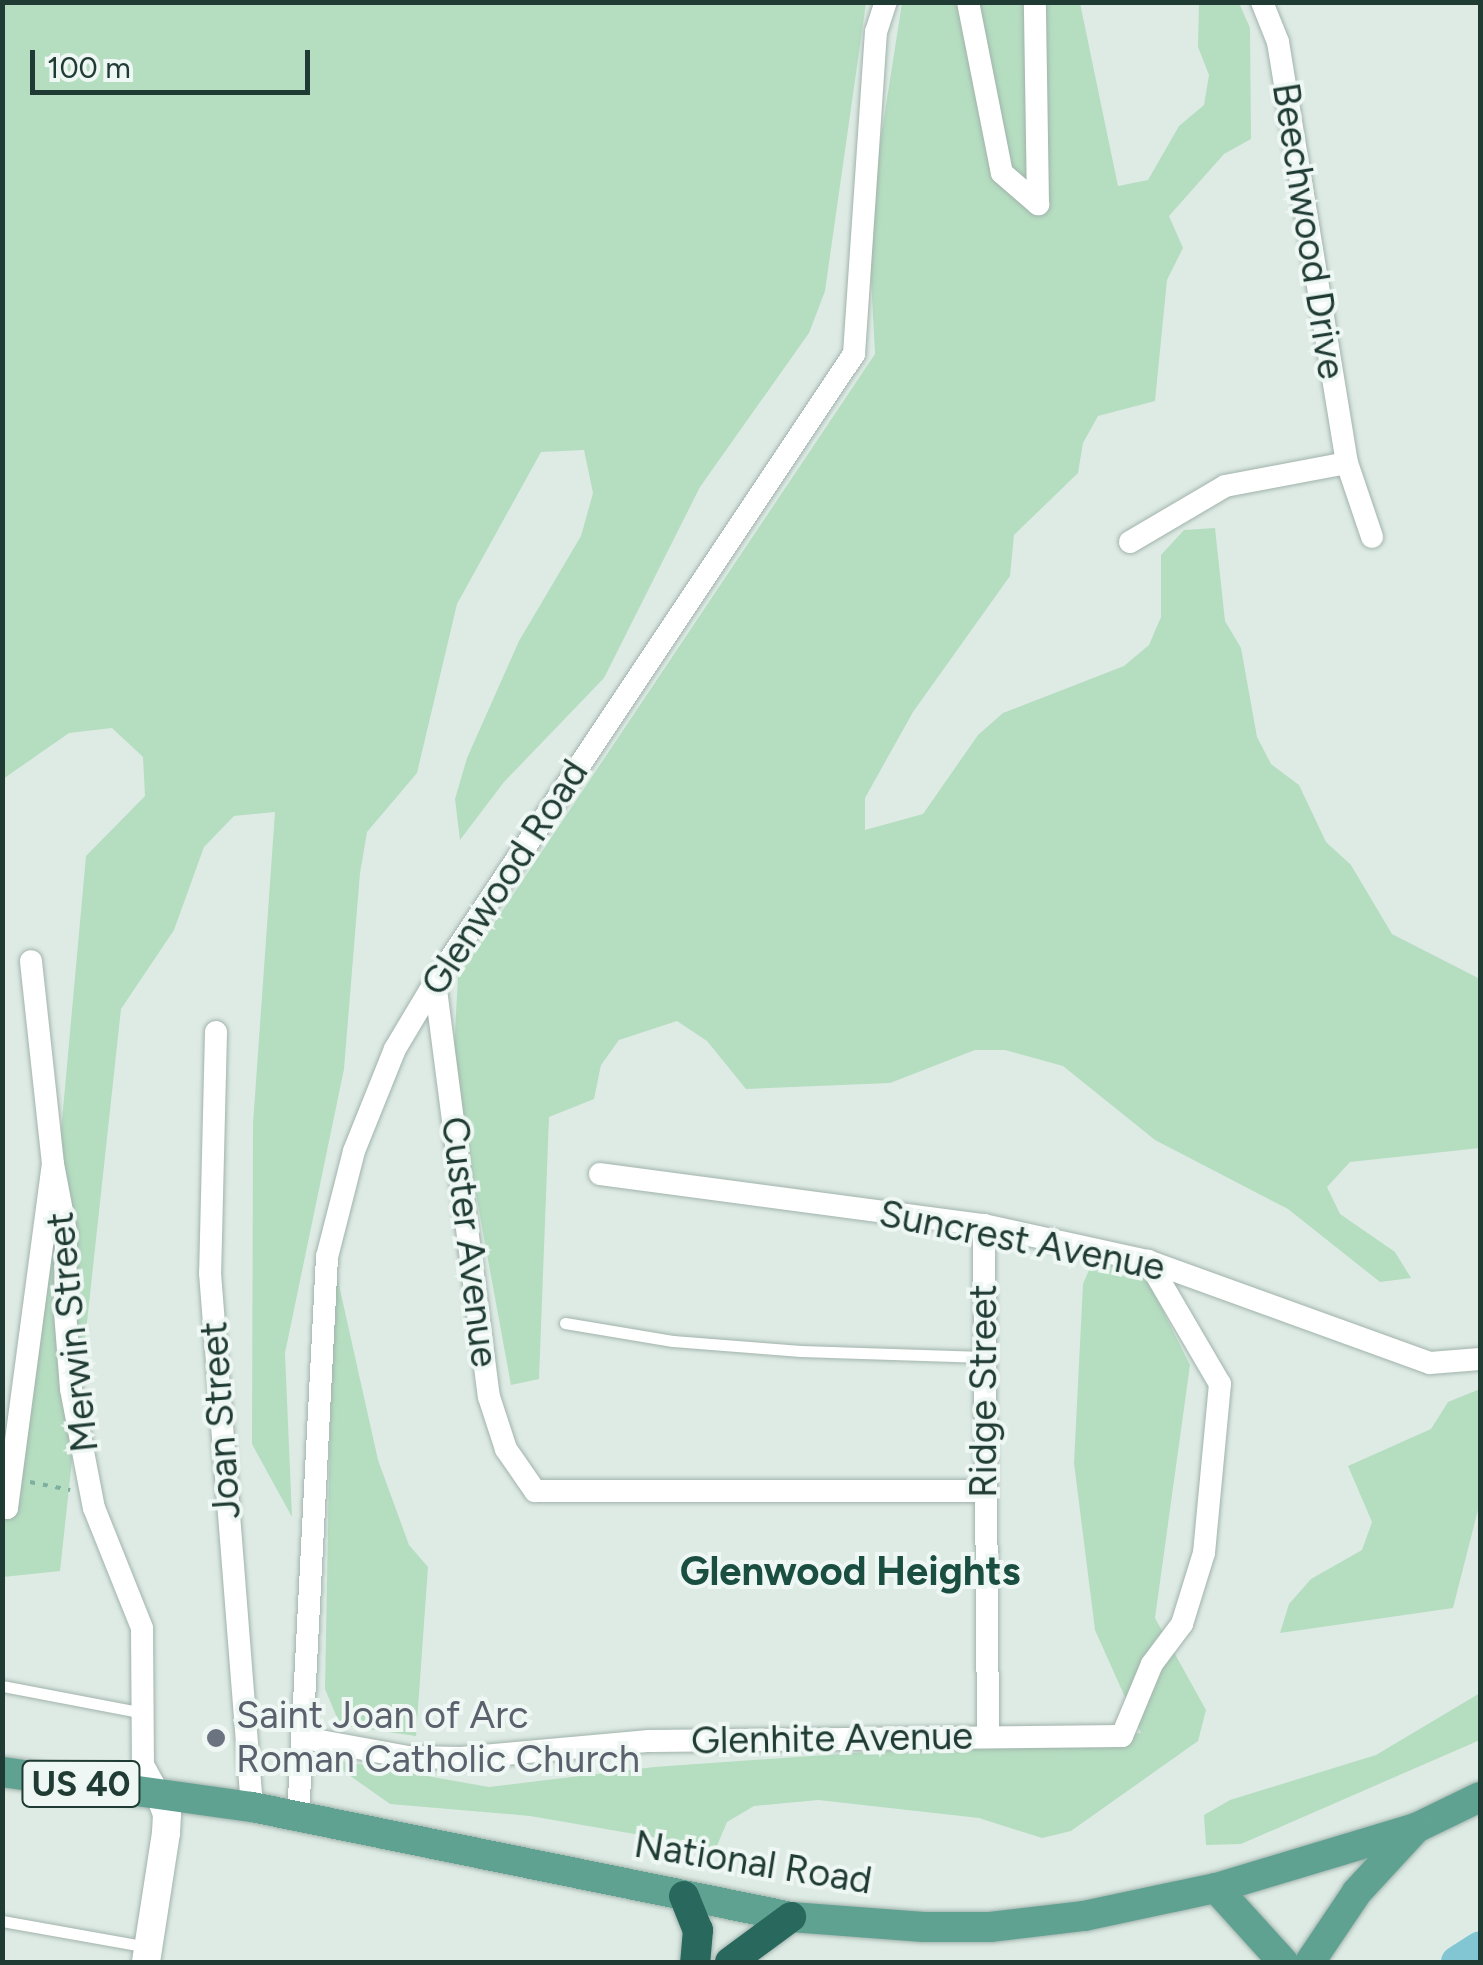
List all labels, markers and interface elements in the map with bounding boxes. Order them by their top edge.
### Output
scale bar [35,30,315,92]
text: 100 m [47,49,131,86]
street label: Beechwood Drive [1262,80,1354,382]
street label: Glenwood Road [412,752,598,1004]
street label: Custer Avenue [431,1114,507,1370]
street label: Suncrest Avenue [875,1191,1169,1291]
street label: Merwin Street [38,1210,108,1454]
street label: Ridge Street [961,1284,1007,1498]
street label: Joan Street [191,1320,251,1520]
district label: Glenwood Heights [680,1547,1020,1595]
place label: Saint Joan of Arc Roman Catholic Church [236,1693,640,1782]
street label: Glenhite Avenue [691,1714,973,1764]
marker: Saint Joan of Arc Roman Catholic Church [205,1727,227,1749]
road number: US 40 [21,1754,141,1814]
street label: National Road [631,1822,875,1904]

